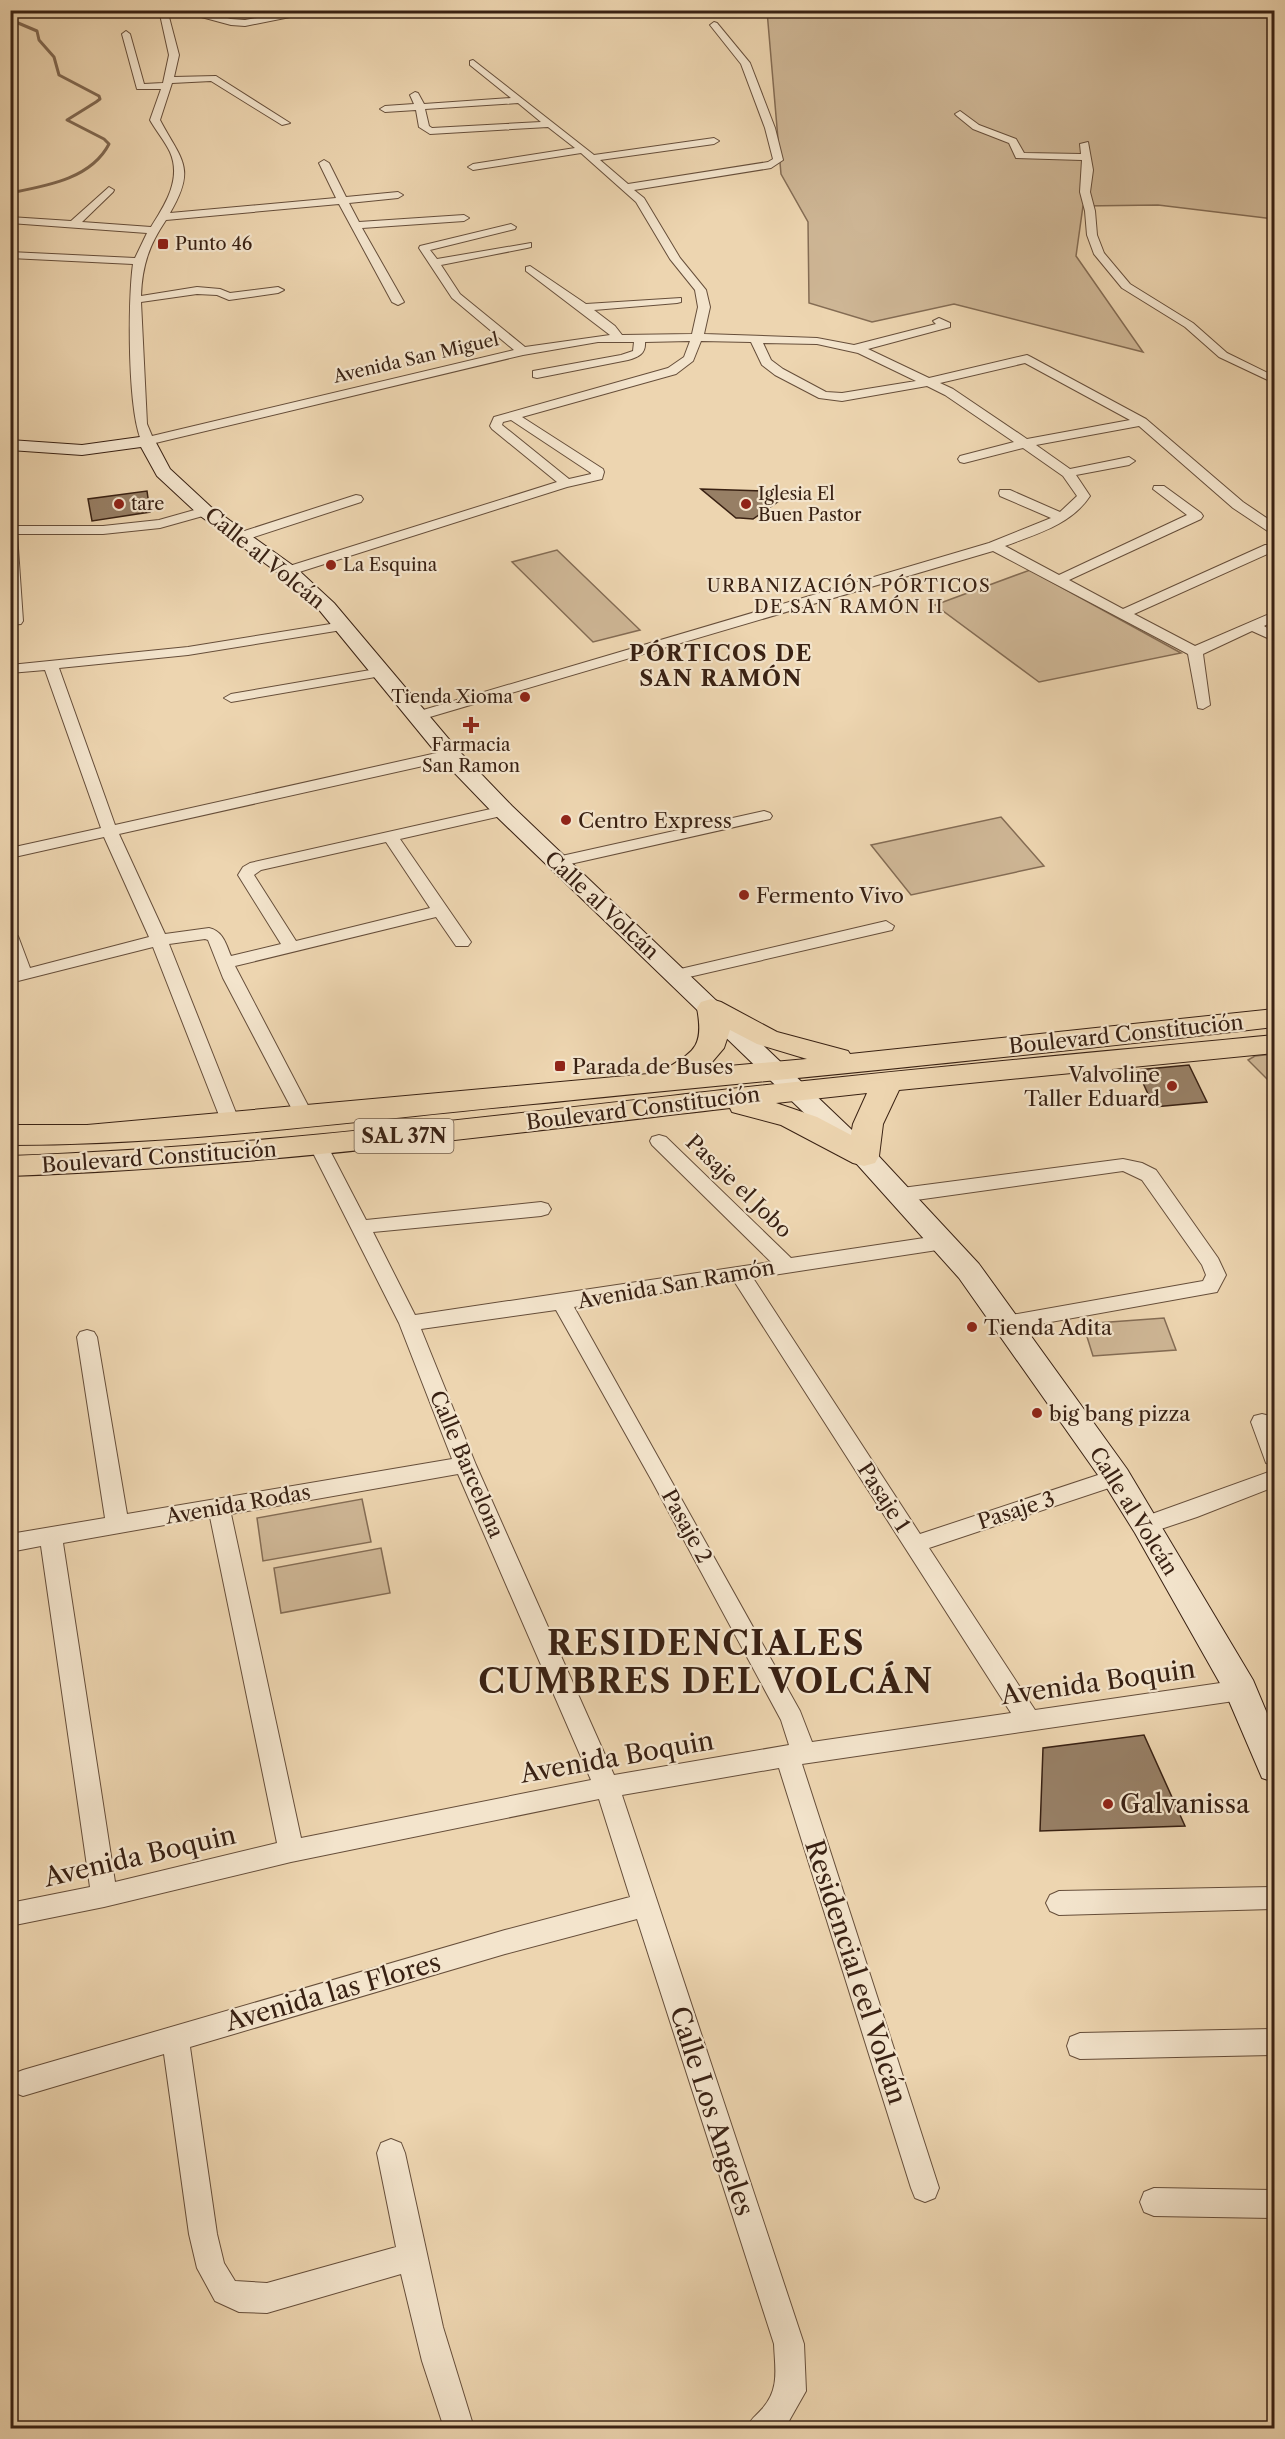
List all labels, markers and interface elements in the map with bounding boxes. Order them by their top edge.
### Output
place label: Punto 46 [175,233,252,255]
marker: Punto 46 [156,237,170,251]
street label: Avenida San Miguel [330,328,501,388]
place label: Iglesia El Buen Pastor [758,483,862,526]
place label: tare [131,493,164,515]
marker: tare [112,497,126,511]
marker: Iglesia El Buen Pastor [739,497,753,511]
street label: Calle al Volcán [200,502,330,614]
place label: La Esquina [343,554,438,576]
marker: La Esquina [324,558,338,572]
district label: URBANIZACIÓN PÓRTICOS DE SAN RAMÓN II [707,574,991,618]
district label: PÓRTICOS DE SAN RAMÓN [629,639,813,692]
place label: Tienda Xioma [391,686,514,708]
marker: Tienda Xioma [518,690,532,704]
marker: Farmacia San Ramon [464,718,478,732]
place label: Farmacia San Ramon [422,734,520,777]
place label: Centro Express [578,808,732,833]
marker: Centro Express [559,813,573,827]
street label: Calle al Volcán [540,846,664,964]
place label: Fermento Vivo [756,883,904,908]
marker: Fermento Vivo [737,888,751,902]
street label: Boulevard Constitución [1007,1009,1245,1059]
place label: Parada de Buses [572,1054,733,1079]
marker: Parada de Buses [553,1059,567,1073]
place label: Valvoline Taller Eduard [1024,1062,1160,1111]
marker: Valvoline Taller Eduard [1165,1079,1179,1093]
street label: Boulevard Constitución [524,1081,762,1135]
road number: SAL 37N [354,1119,454,1153]
street label: Pasaje el Jobo [681,1129,797,1243]
street label: Boulevard Constitución [41,1136,277,1178]
street label: Avenida San Ramón [574,1254,777,1314]
place label: Tienda Adita [984,1315,1113,1340]
marker: Tienda Adita [965,1320,979,1334]
street label: Calle Barcelona [425,1387,510,1542]
place label: big bang pizza [1049,1401,1191,1426]
marker: big bang pizza [1030,1406,1044,1420]
street label: Calle al Volcán [1084,1442,1184,1580]
street label: Pasaje 1 [853,1458,916,1536]
street label: Avenida Rodas [163,1479,312,1529]
street label: Pasaje 2 [657,1485,717,1567]
street label: Pasaje 3 [974,1486,1058,1534]
district label: RESIDENCIALES CUMBRES DEL VOLCÁN [478,1623,934,1702]
street label: Avenida Boquin [998,1653,1197,1712]
street label: Avenida Boquin [517,1724,716,1790]
place label: Galvanissa [1120,1788,1250,1820]
marker: Galvanissa [1101,1797,1115,1811]
street label: Avenida Boquin [40,1818,239,1894]
street label: Residencial eel Volcán [798,1836,914,2108]
street label: Avenida las Flores [221,1946,444,2038]
street label: Calle Los Angeles [663,2002,761,2220]

